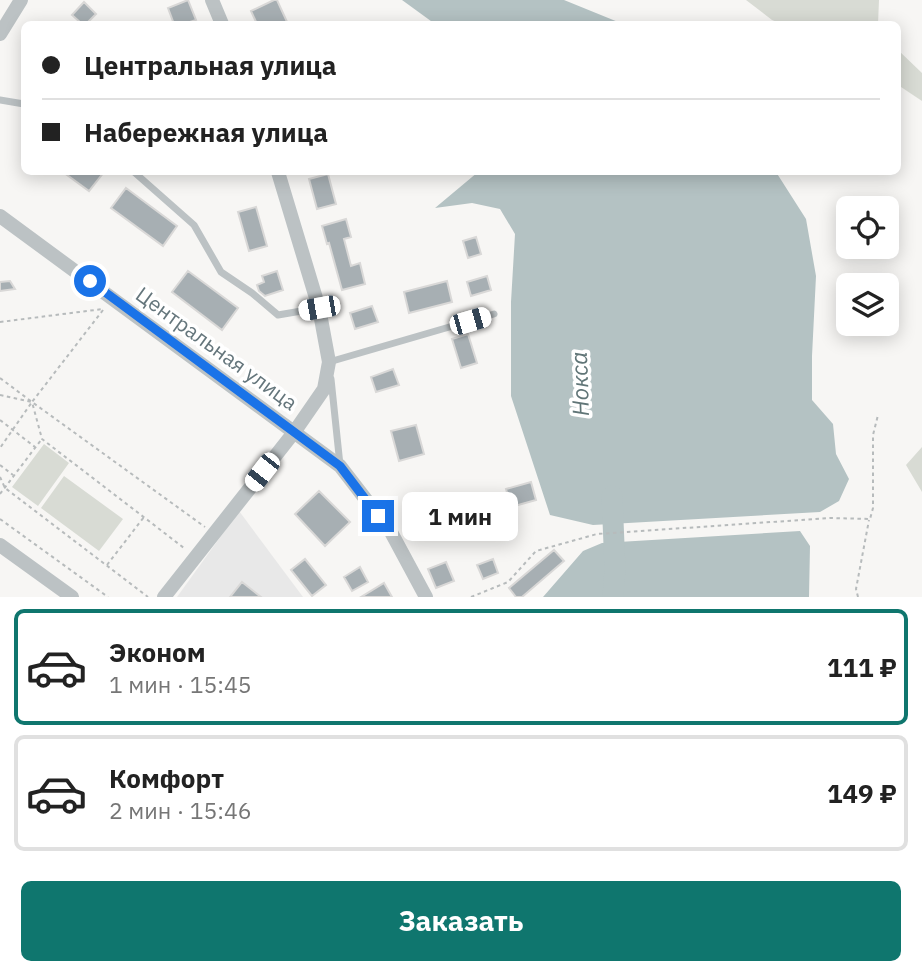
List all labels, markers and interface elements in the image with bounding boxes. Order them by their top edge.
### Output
text: Центральная улица [84,48,337,82]
text: Набережная улица [84,115,328,149]
map controls [836,196,899,336]
button: locate [836,196,899,259]
route start [74,265,106,297]
button: layers [836,273,899,336]
street label: Центральная улица [131,280,303,416]
car [297,294,342,322]
car [447,305,494,337]
water label: Нокса [563,351,595,417]
car [241,449,284,495]
callout: 1 мин [402,491,518,540]
route end [362,500,394,532]
text: 1 мин [428,501,492,531]
text: Эконом [109,635,206,669]
icon: car [25,636,88,699]
text: 111 ₽ [827,650,897,684]
text: 1 мин · 15:45 [109,669,252,699]
text: Комфорт [109,761,224,795]
icon: car [25,762,88,825]
text: 149 ₽ [827,776,897,810]
text: 2 мин · 15:46 [109,795,252,825]
button: Заказать [21,881,901,961]

